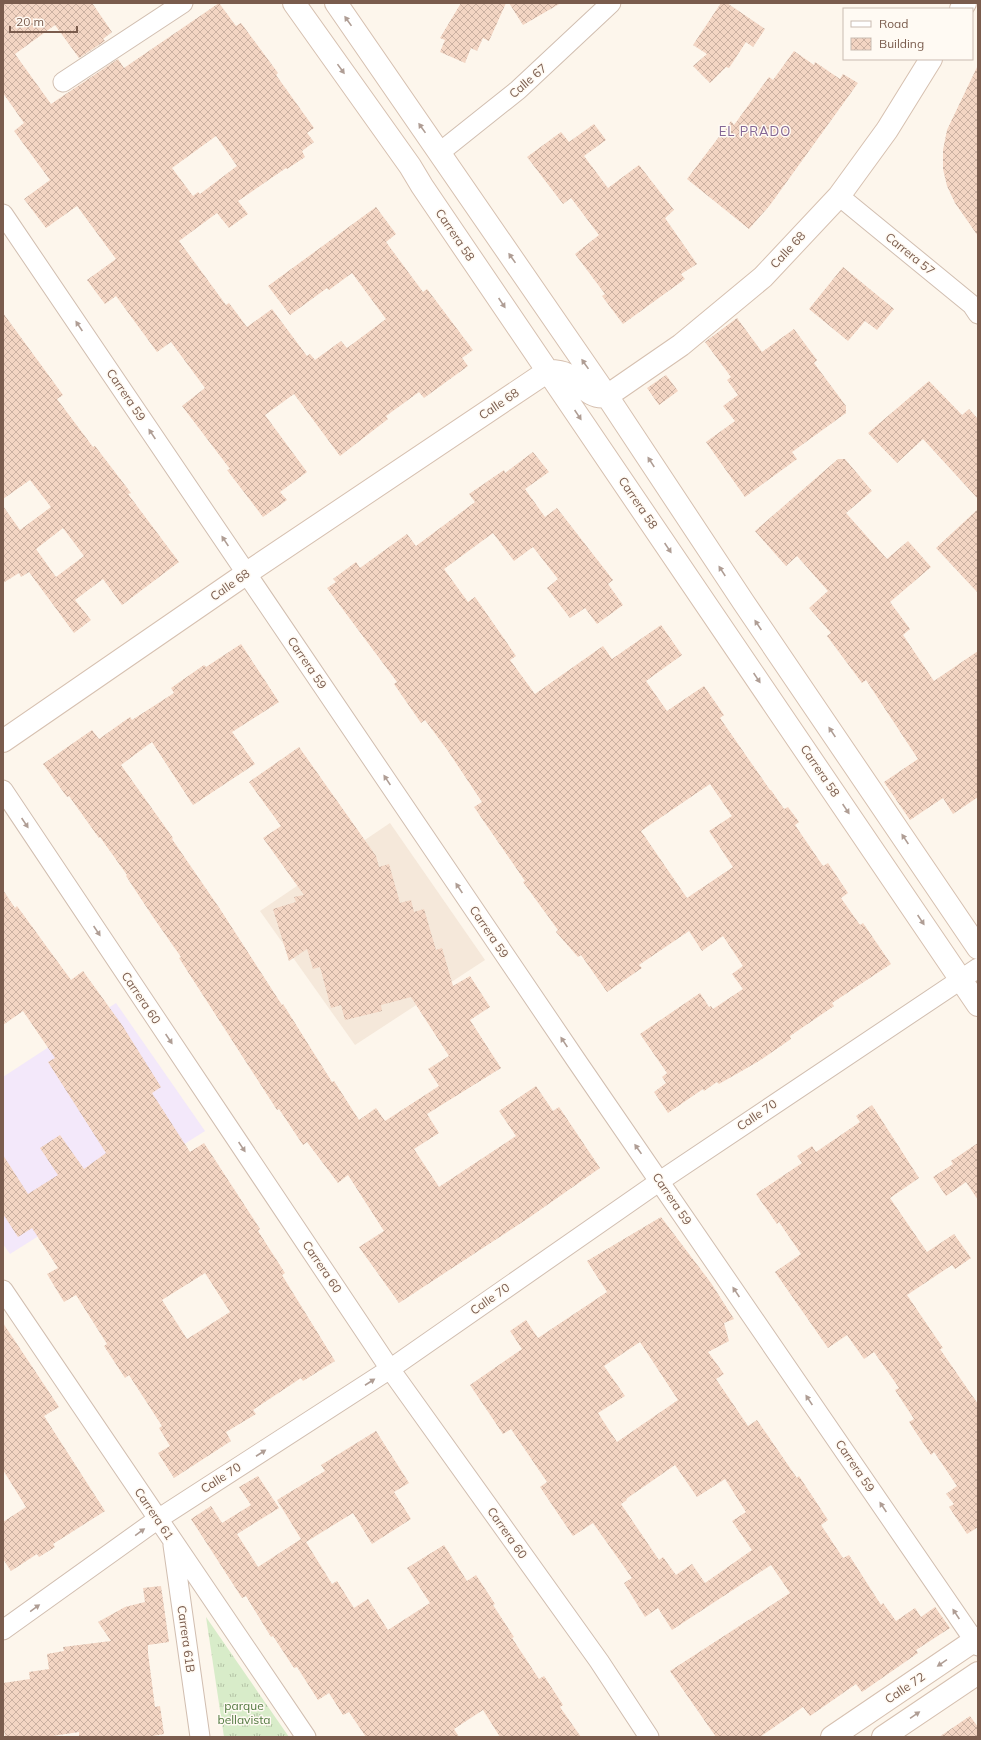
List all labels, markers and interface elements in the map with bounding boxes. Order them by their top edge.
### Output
scale bar [10,8,77,34]
legend [843,8,973,60]
text: 20 m [16,14,44,29]
one-way arrow [344,16,352,26]
text: Road [879,16,908,31]
text: Building [879,36,924,51]
street label: Calle 67 [506,60,550,101]
one-way arrow [337,64,345,74]
one-way arrow [418,123,426,133]
district label: EL PRADO [719,123,791,139]
street label: Carrera 58 [433,206,478,264]
street label: Calle 68 [767,228,808,271]
street label: Carrera 57 [883,229,938,278]
one-way arrow [508,253,516,263]
one-way arrow [498,297,505,309]
one-way arrow [75,321,83,331]
one-way arrow [581,359,589,369]
street label: Carrera 59 [104,366,149,424]
street label: Calle 68 [476,385,522,422]
one-way arrow [574,410,582,420]
one-way arrow [148,428,156,439]
one-way arrow [647,457,655,467]
street label: Carrera 58 [616,474,661,532]
one-way arrow [221,536,229,546]
one-way arrow [664,543,672,553]
one-way arrow [719,565,726,577]
street label: Calle 68 [207,566,252,604]
one-way arrow [754,619,762,630]
street label: Carrera 59 [285,634,330,692]
one-way arrow [753,673,761,683]
one-way arrow [828,727,836,737]
street label: Carrera 58 [798,742,843,800]
one-way arrow [383,775,391,786]
one-way arrow [842,803,849,815]
one-way arrow [21,818,29,828]
one-way arrow [901,834,909,845]
one-way arrow [455,883,463,893]
street label: Carrera 59 [467,903,512,961]
one-way arrow [917,915,925,925]
one-way arrow [93,926,101,936]
street label: Carrera 60 [119,969,164,1027]
one-way arrow [165,1034,173,1044]
one-way arrow [560,1036,567,1048]
street label: Calle 70 [734,1096,780,1133]
one-way arrow [238,1141,245,1153]
one-way arrow [634,1144,642,1154]
street label: Carrera 59 [650,1170,695,1228]
street label: Carrera 60 [300,1238,345,1296]
street label: Calle 70 [467,1280,512,1318]
one-way arrow [732,1287,740,1298]
one-way arrow [365,1378,375,1386]
one-way arrow [805,1394,813,1405]
street label: Carrera 59 [833,1437,878,1495]
one-way arrow [255,1449,266,1456]
street label: Calle 70 [198,1459,244,1496]
street label: Carrera 61 [132,1485,177,1543]
one-way arrow [879,1501,886,1513]
street label: Carrera 60 [484,1504,531,1561]
one-way arrow [135,1528,146,1536]
one-way arrow [29,1603,40,1612]
street label: Carrera 61B [174,1604,199,1673]
one-way arrow [952,1609,960,1619]
one-way arrow [936,1659,948,1666]
street label: Calle 72 [882,1669,928,1706]
park label: parque bellavista [217,1698,271,1727]
one-way arrow [910,1711,920,1719]

